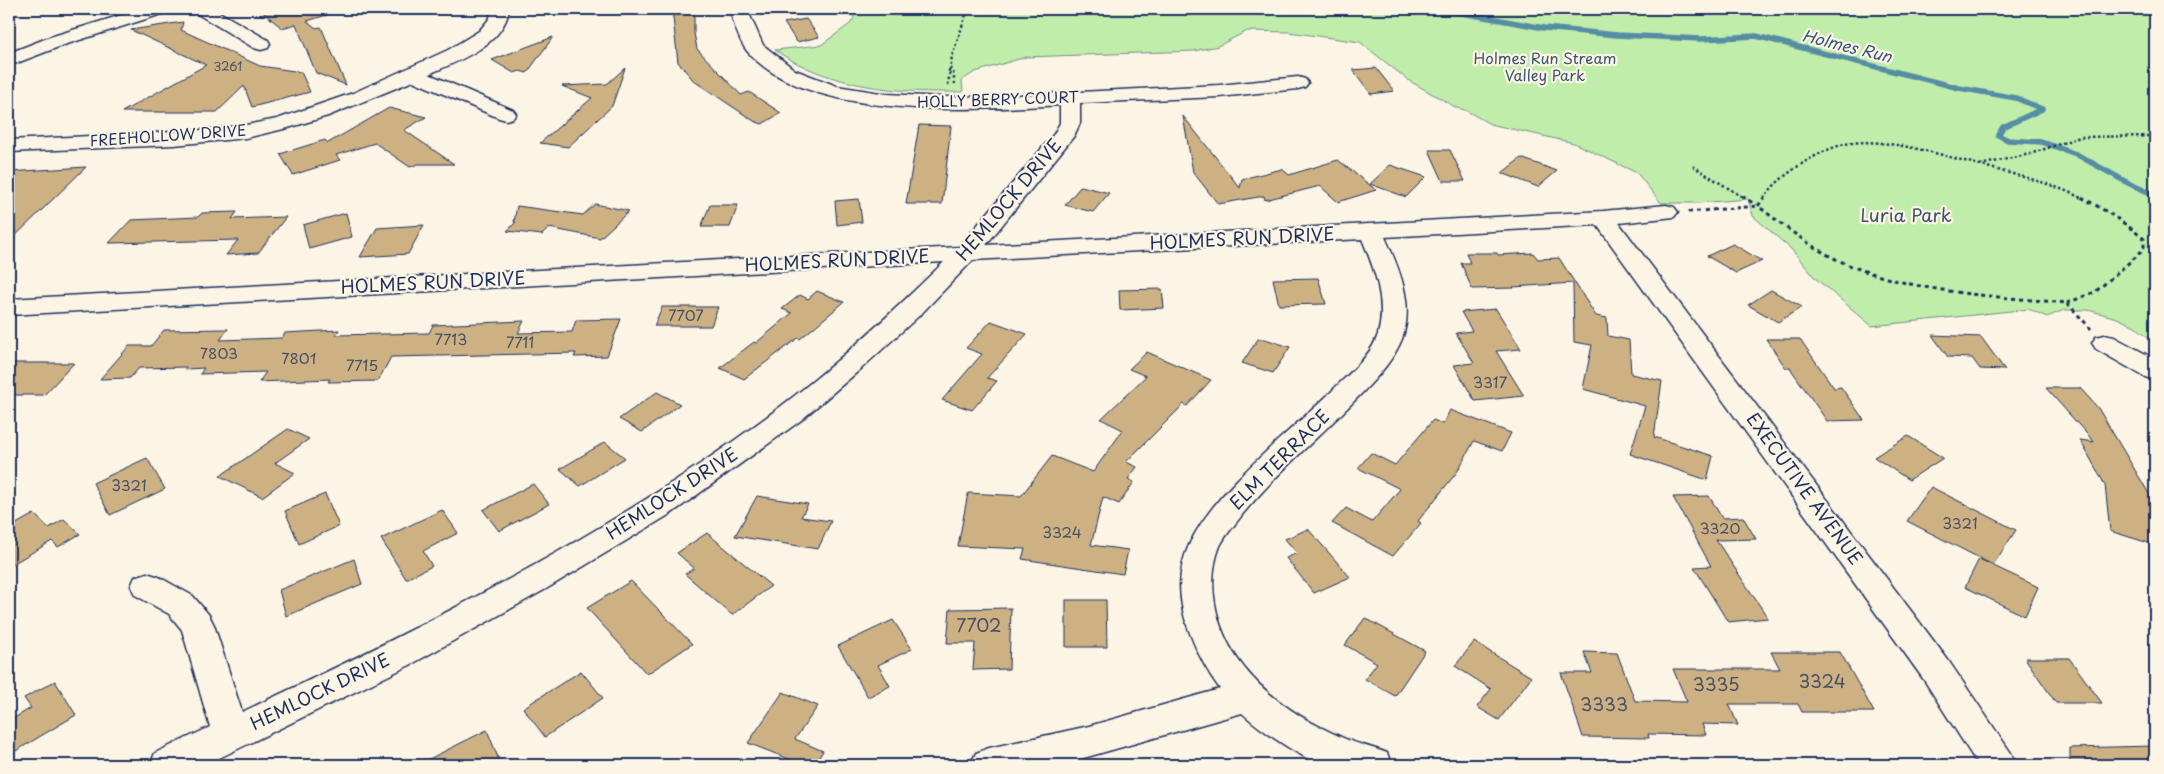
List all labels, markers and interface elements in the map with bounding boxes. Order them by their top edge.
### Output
water label: Holmes Run [1800,22,1896,68]
park label: Holmes Run Stream Valley Park [1474,46,1616,86]
house number: 3261 [214,57,242,75]
street label: HOLLY BERRY COURT [917,84,1080,113]
street label: FREEHOLLOW DRIVE [89,118,247,151]
street label: HEMLOCK DRIVE [949,132,1067,266]
park label: Luria Park [1860,201,1952,228]
street label: HOLMES RUN DRIVE [1149,219,1335,256]
street label: HOLMES RUN DRIVE [744,241,930,278]
street label: HOLMES RUN DRIVE [340,263,526,300]
house number: 7707 [668,303,704,326]
house number: 7713 [435,327,467,350]
house number: 7711 [506,330,534,353]
house number: 7803 [200,341,238,364]
house number: 7801 [281,346,317,369]
house number: 7715 [346,353,378,376]
house number: 3317 [1473,370,1508,393]
street label: ELM TERRACE [1223,403,1335,515]
street label: EXECUTIVE AVENUE [1741,406,1870,570]
street label: HEMLOCK DRIVE [600,440,742,546]
house number: 3321 [111,473,147,496]
house number: 3321 [1942,511,1978,534]
house number: 3320 [1699,516,1741,539]
house number: 3324 [1042,520,1082,543]
house number: 7702 [956,611,1002,638]
street label: HEMLOCK DRIVE [245,645,394,736]
house number: 3324 [1798,667,1846,694]
house number: 3335 [1693,670,1739,697]
house number: 3333 [1580,690,1628,717]

